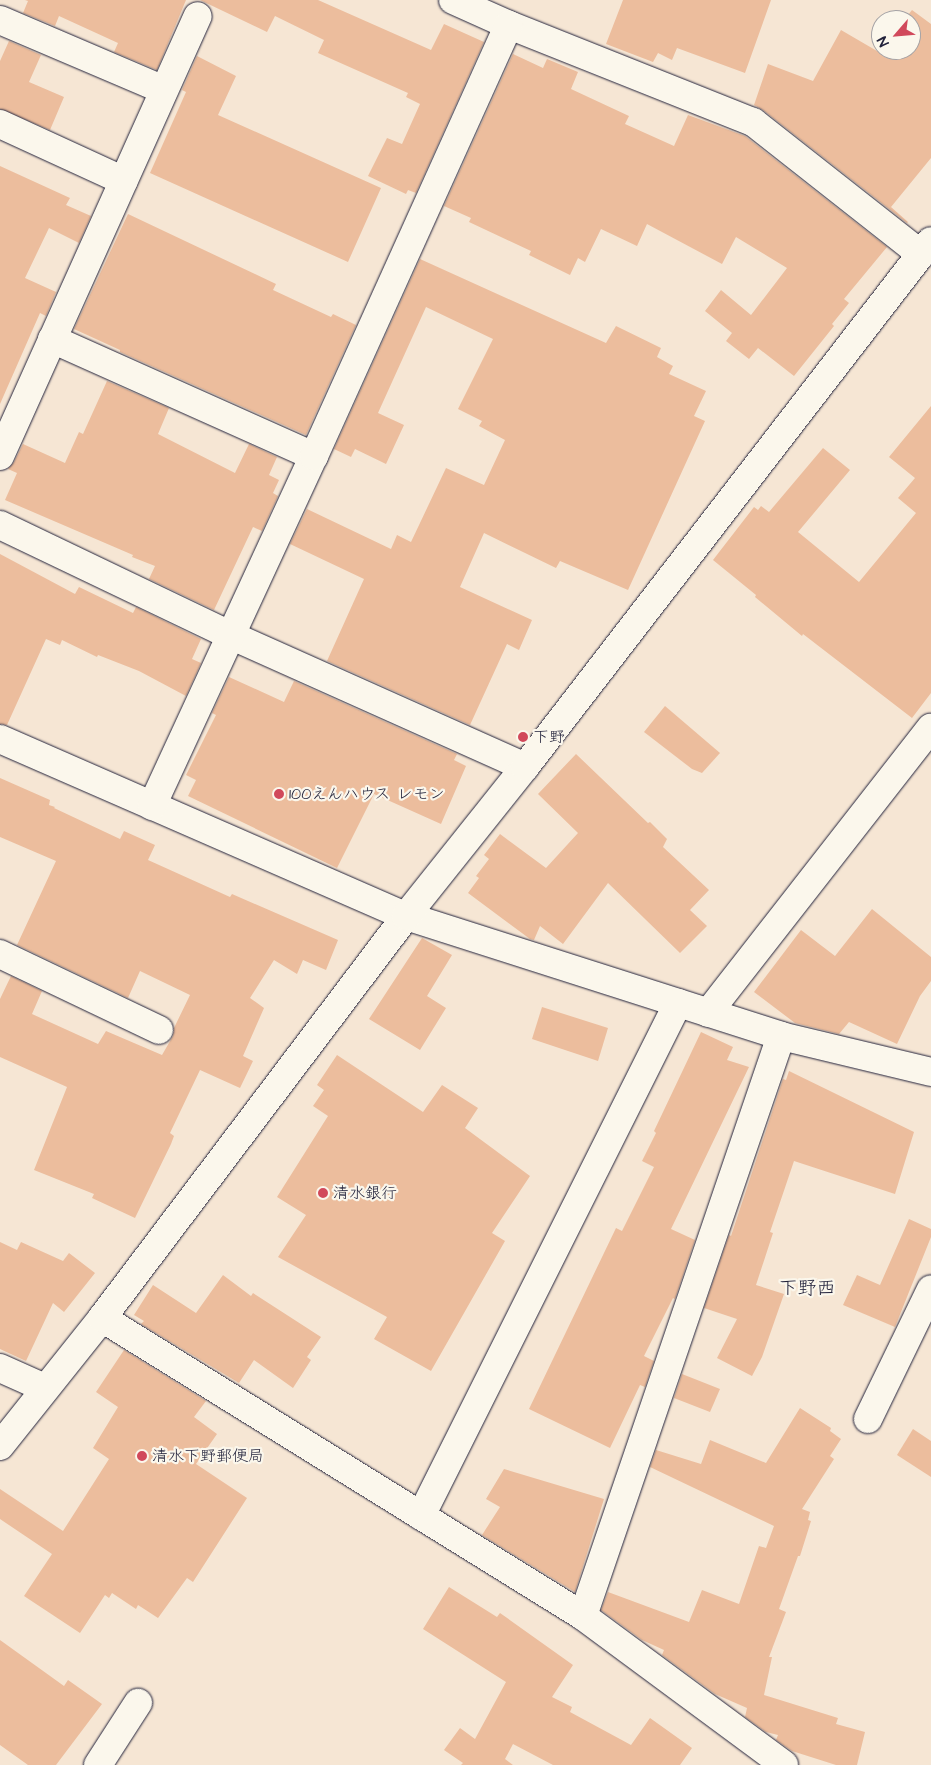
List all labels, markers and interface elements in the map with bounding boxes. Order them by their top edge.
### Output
north arrow [871,10,921,60]
text: N [873,33,894,50]
place label: 下野 [533,727,565,747]
marker: 下野 [517,731,529,743]
place label: 100えんハウス レモン [289,784,446,804]
marker: 100えんハウス レモン [273,788,285,800]
place label: 清水銀行 [333,1183,397,1203]
marker: 清水銀行 [317,1187,329,1199]
district label: 下野西 [779,1278,835,1300]
place label: 清水下野郵便局 [152,1446,264,1466]
marker: 清水下野郵便局 [136,1450,148,1462]

